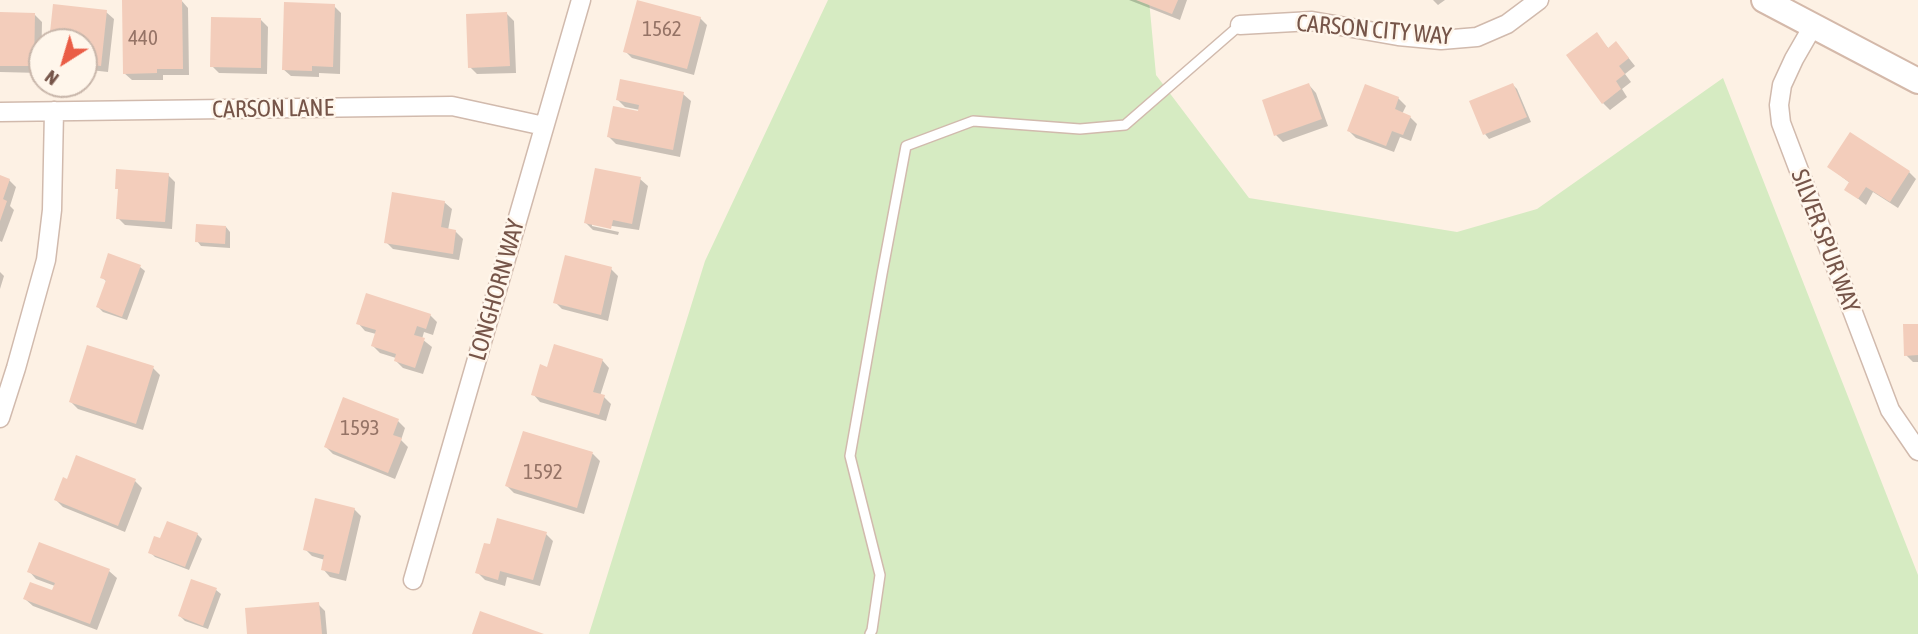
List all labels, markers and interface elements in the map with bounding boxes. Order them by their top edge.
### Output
street label: CARSON CITY WAY [1295,9,1453,51]
house number: 1562 [642,16,682,42]
house number: 440 [128,25,158,51]
north arrow [28,28,98,98]
text: N [40,66,63,90]
street label: CARSON LANE [212,94,334,124]
street label: SILVER SPUR WAY [1785,165,1865,317]
street label: LONGHORN WAY [463,216,531,364]
house number: 1593 [340,415,380,441]
house number: 1592 [523,459,563,485]

